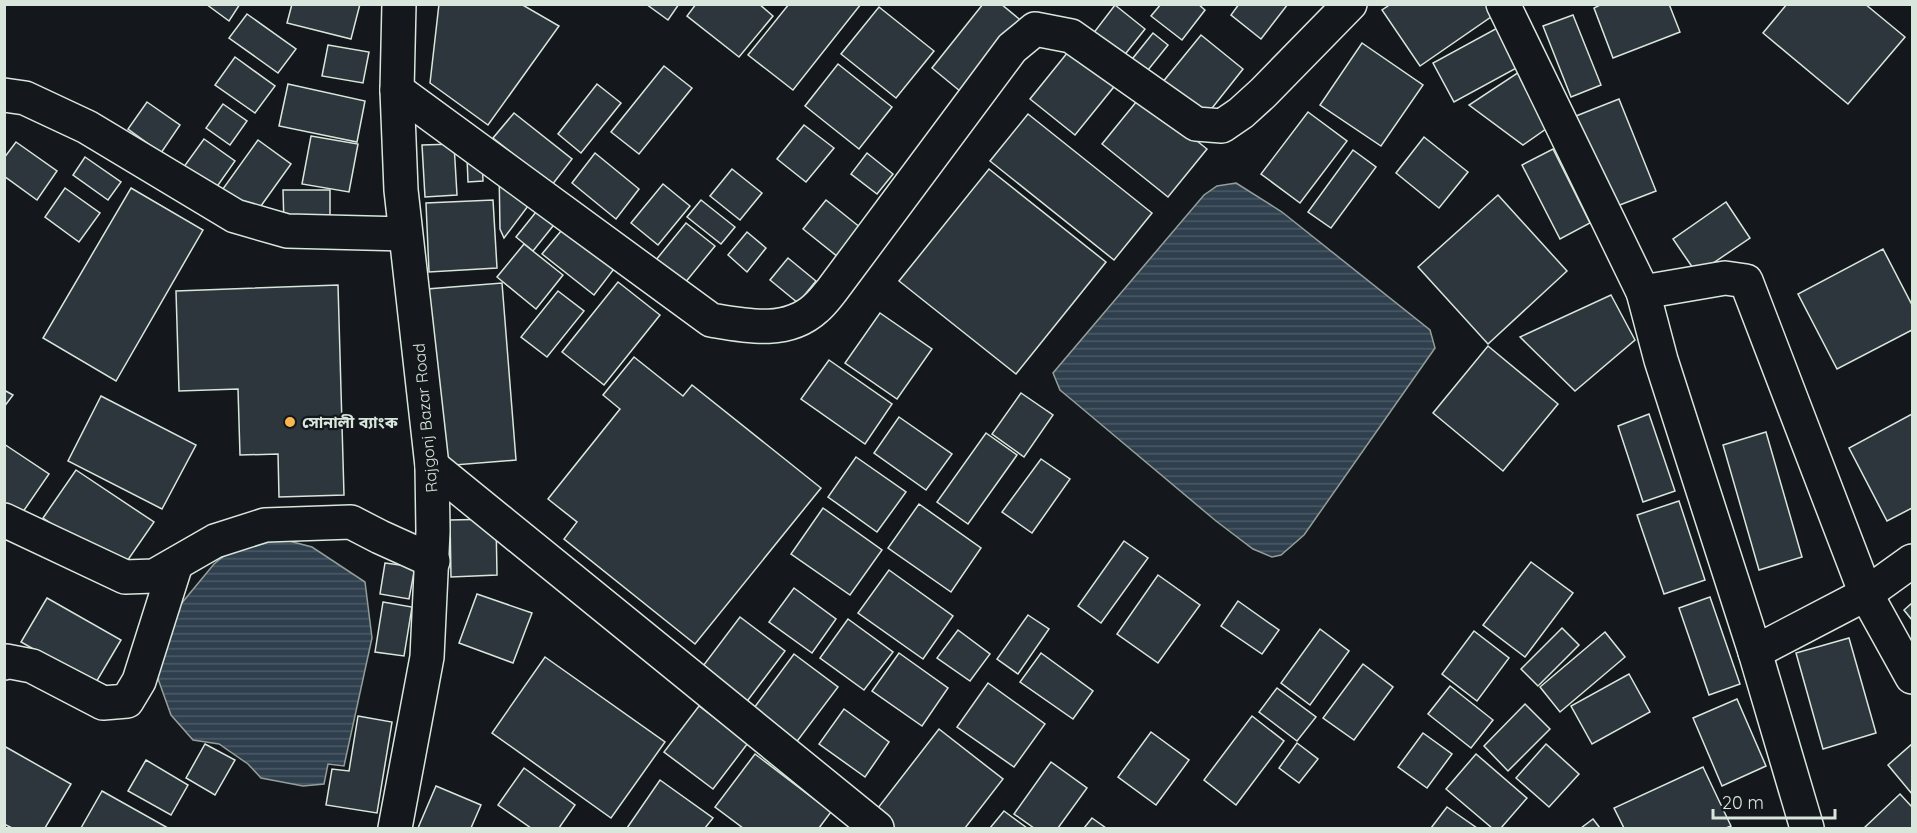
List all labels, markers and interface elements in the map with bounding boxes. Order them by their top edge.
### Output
street label: Rajgonj Bazar Road [409,343,441,493]
place label: সোনালী ব্যাংক [302,412,399,432]
marker: সোনালী ব্যাংক [283,415,297,429]
scale bar [1713,782,1834,820]
text: 20 m [1722,791,1764,814]

